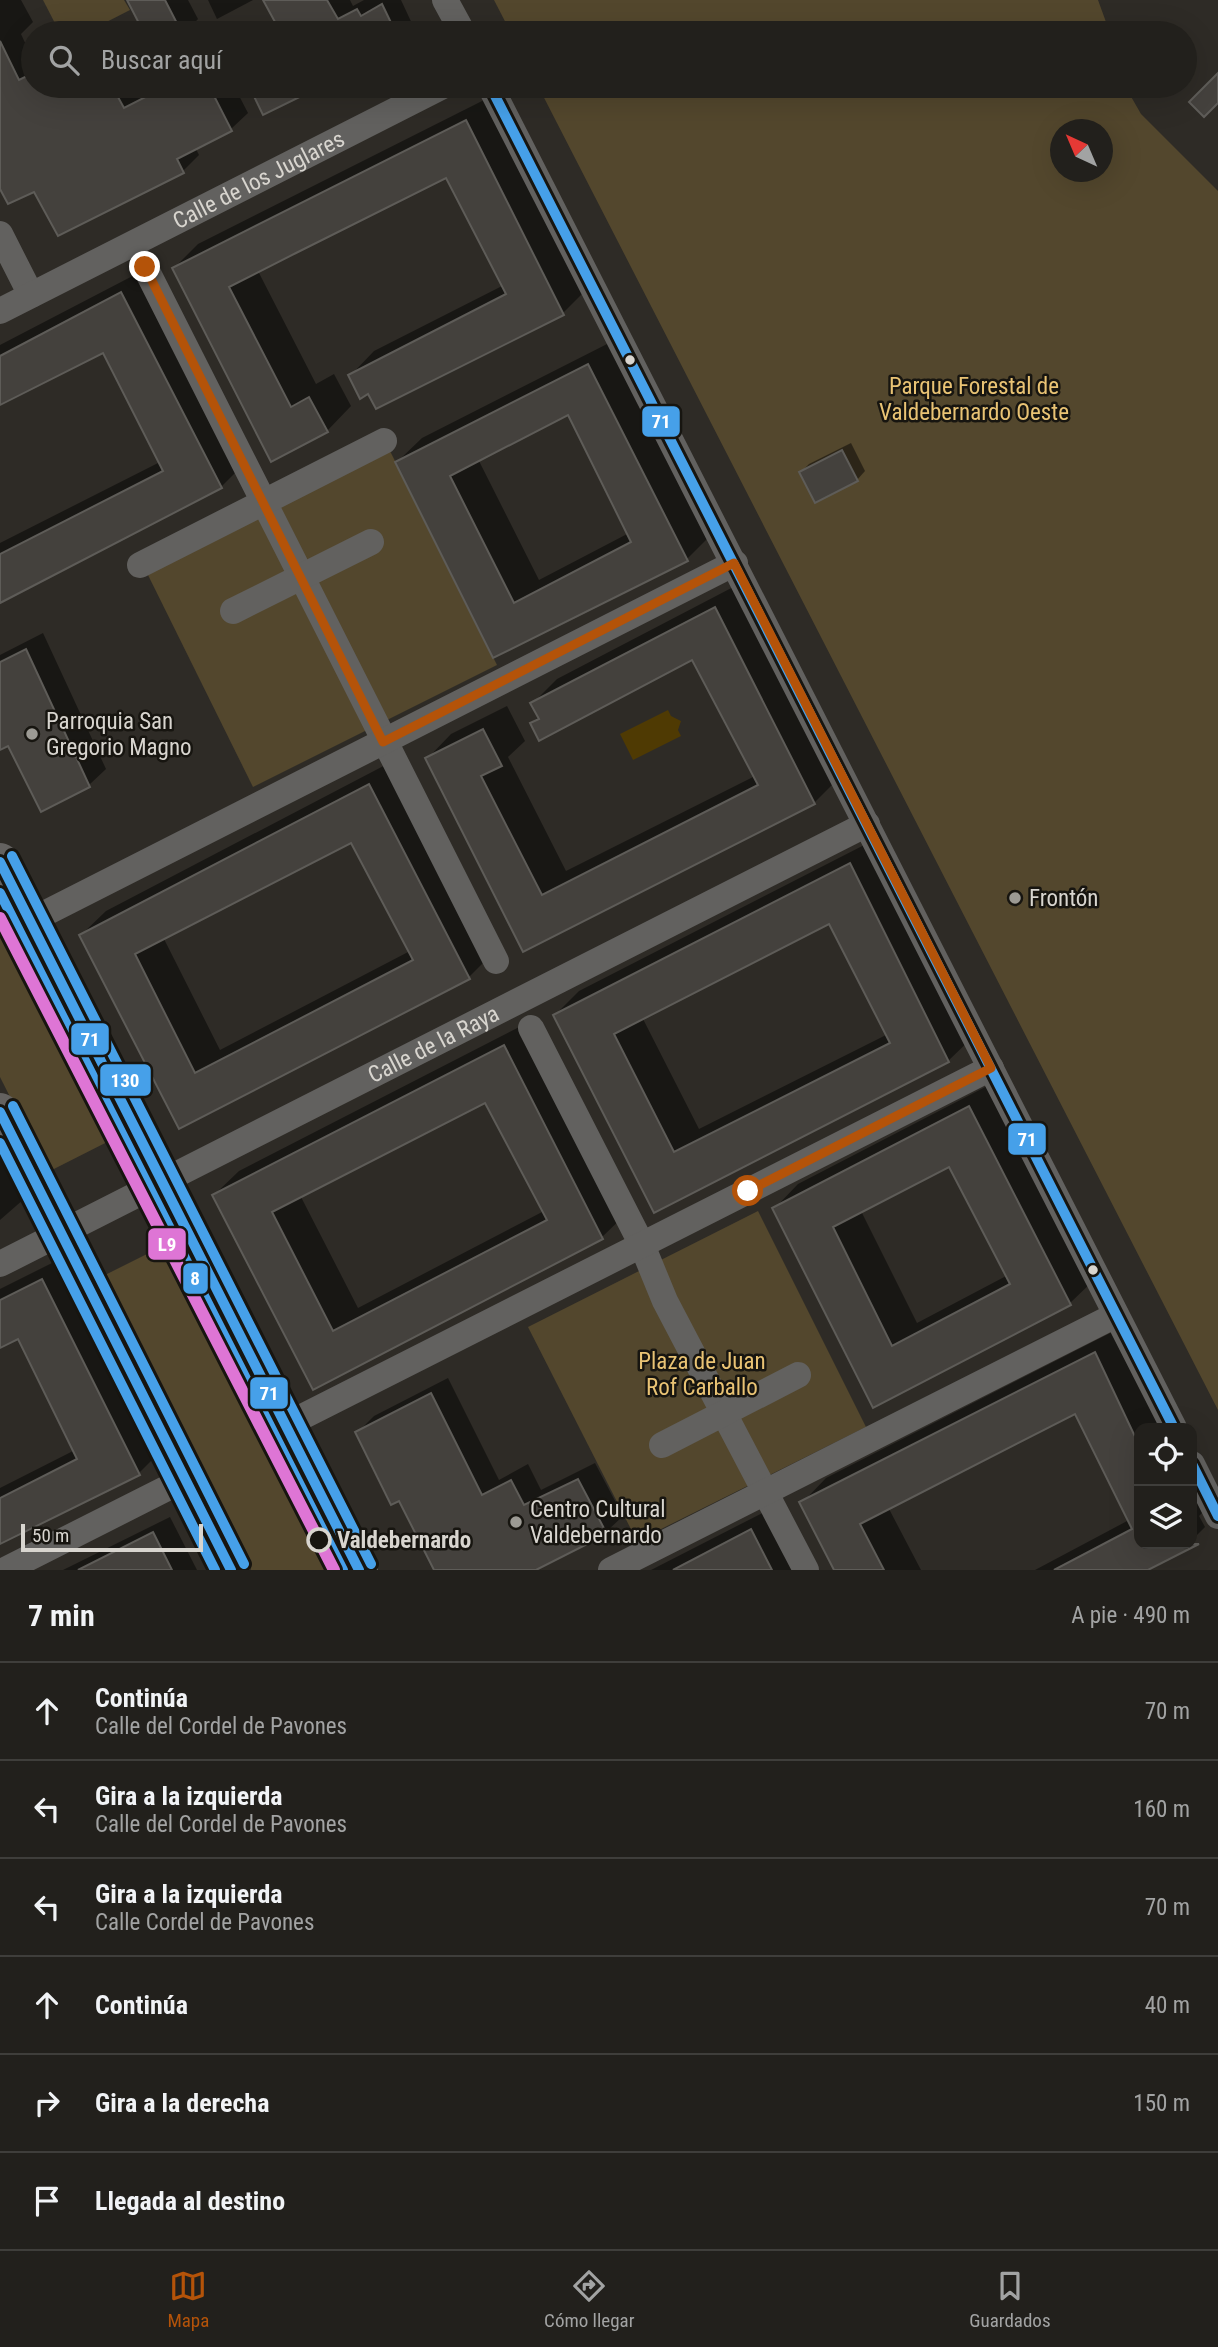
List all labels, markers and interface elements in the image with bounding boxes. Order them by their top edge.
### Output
search box [21,21,1197,98]
icon: search [45,41,83,79]
text: Buscar aquí [101,45,222,75]
north arrow [1050,119,1113,182]
street label: Calle de los Juglares [168,125,349,234]
route end [129,251,160,282]
unlabelled marker [623,353,637,367]
park label: Parque Forestal de Valdebernardo Oeste [879,373,1069,426]
line badge: 71 [641,405,681,438]
text: 71 [651,410,671,433]
place label: Parroquia San Gregorio Magno [46,708,192,761]
marker: Parroquia San Gregorio Magno [24,726,40,742]
place label: Frontón [1029,885,1099,912]
marker: Frontón [1007,890,1023,906]
street label: Calle de la Raya [363,1000,503,1089]
line badge: 71 [70,1022,110,1056]
text: 71 [80,1028,100,1051]
line badge: 130 [99,1063,152,1097]
text: 130 [111,1069,139,1092]
line badge: 71 [1007,1122,1047,1156]
text: 71 [1017,1128,1037,1151]
route start [732,1175,763,1206]
line badge: L9 [147,1227,187,1261]
text: L9 [158,1233,176,1256]
line badge: 8 [182,1262,209,1295]
unlabelled marker [1086,1263,1100,1277]
text: 8 [190,1267,200,1290]
park label: Plaza de Juan Rof Carballo [638,1348,766,1401]
line badge: 71 [249,1376,289,1410]
text: 71 [259,1382,279,1405]
map controls [1134,1423,1197,1549]
button: locate [1134,1423,1197,1486]
button: layers [1134,1486,1197,1549]
place label: Centro Cultural Valdebernardo [530,1496,666,1549]
marker: Centro Cultural Valdebernardo [508,1514,524,1530]
scale bar [21,1521,203,1553]
text: 50 m [32,1524,69,1547]
place label: Valdebernardo [337,1527,471,1554]
marker: Valdebernardo [307,1528,331,1552]
text: 7 min [28,1598,95,1633]
text: A pie · 490 m [1071,1602,1190,1629]
text: Continúa [95,1683,188,1713]
icon: ahead [28,1692,66,1730]
text: 70 m [1145,1698,1190,1725]
text: Calle del Cordel de Pavones [95,1713,347,1740]
text: Gira a la izquierda [95,1781,283,1811]
icon: left [28,1790,66,1828]
text: 160 m [1133,1796,1190,1823]
text: Calle del Cordel de Pavones [95,1811,347,1838]
text: Gira a la izquierda [95,1879,283,1909]
icon: left [28,1888,66,1926]
text: 70 m [1145,1894,1190,1921]
text: Calle Cordel de Pavones [95,1909,314,1936]
icon: ahead [28,1986,66,2024]
text: Continúa [95,1990,188,2020]
text: 40 m [1145,1992,1190,2019]
icon: right [28,2084,66,2122]
text: Gira a la derecha [95,2088,269,2118]
text: 150 m [1133,2090,1190,2117]
icon: arrive [28,2182,66,2220]
text: Llegada al destino [95,2186,285,2216]
tab: Mapa [167,2267,209,2332]
tab: Cómo llegar [544,2267,635,2332]
tab: Guardados [969,2267,1051,2332]

